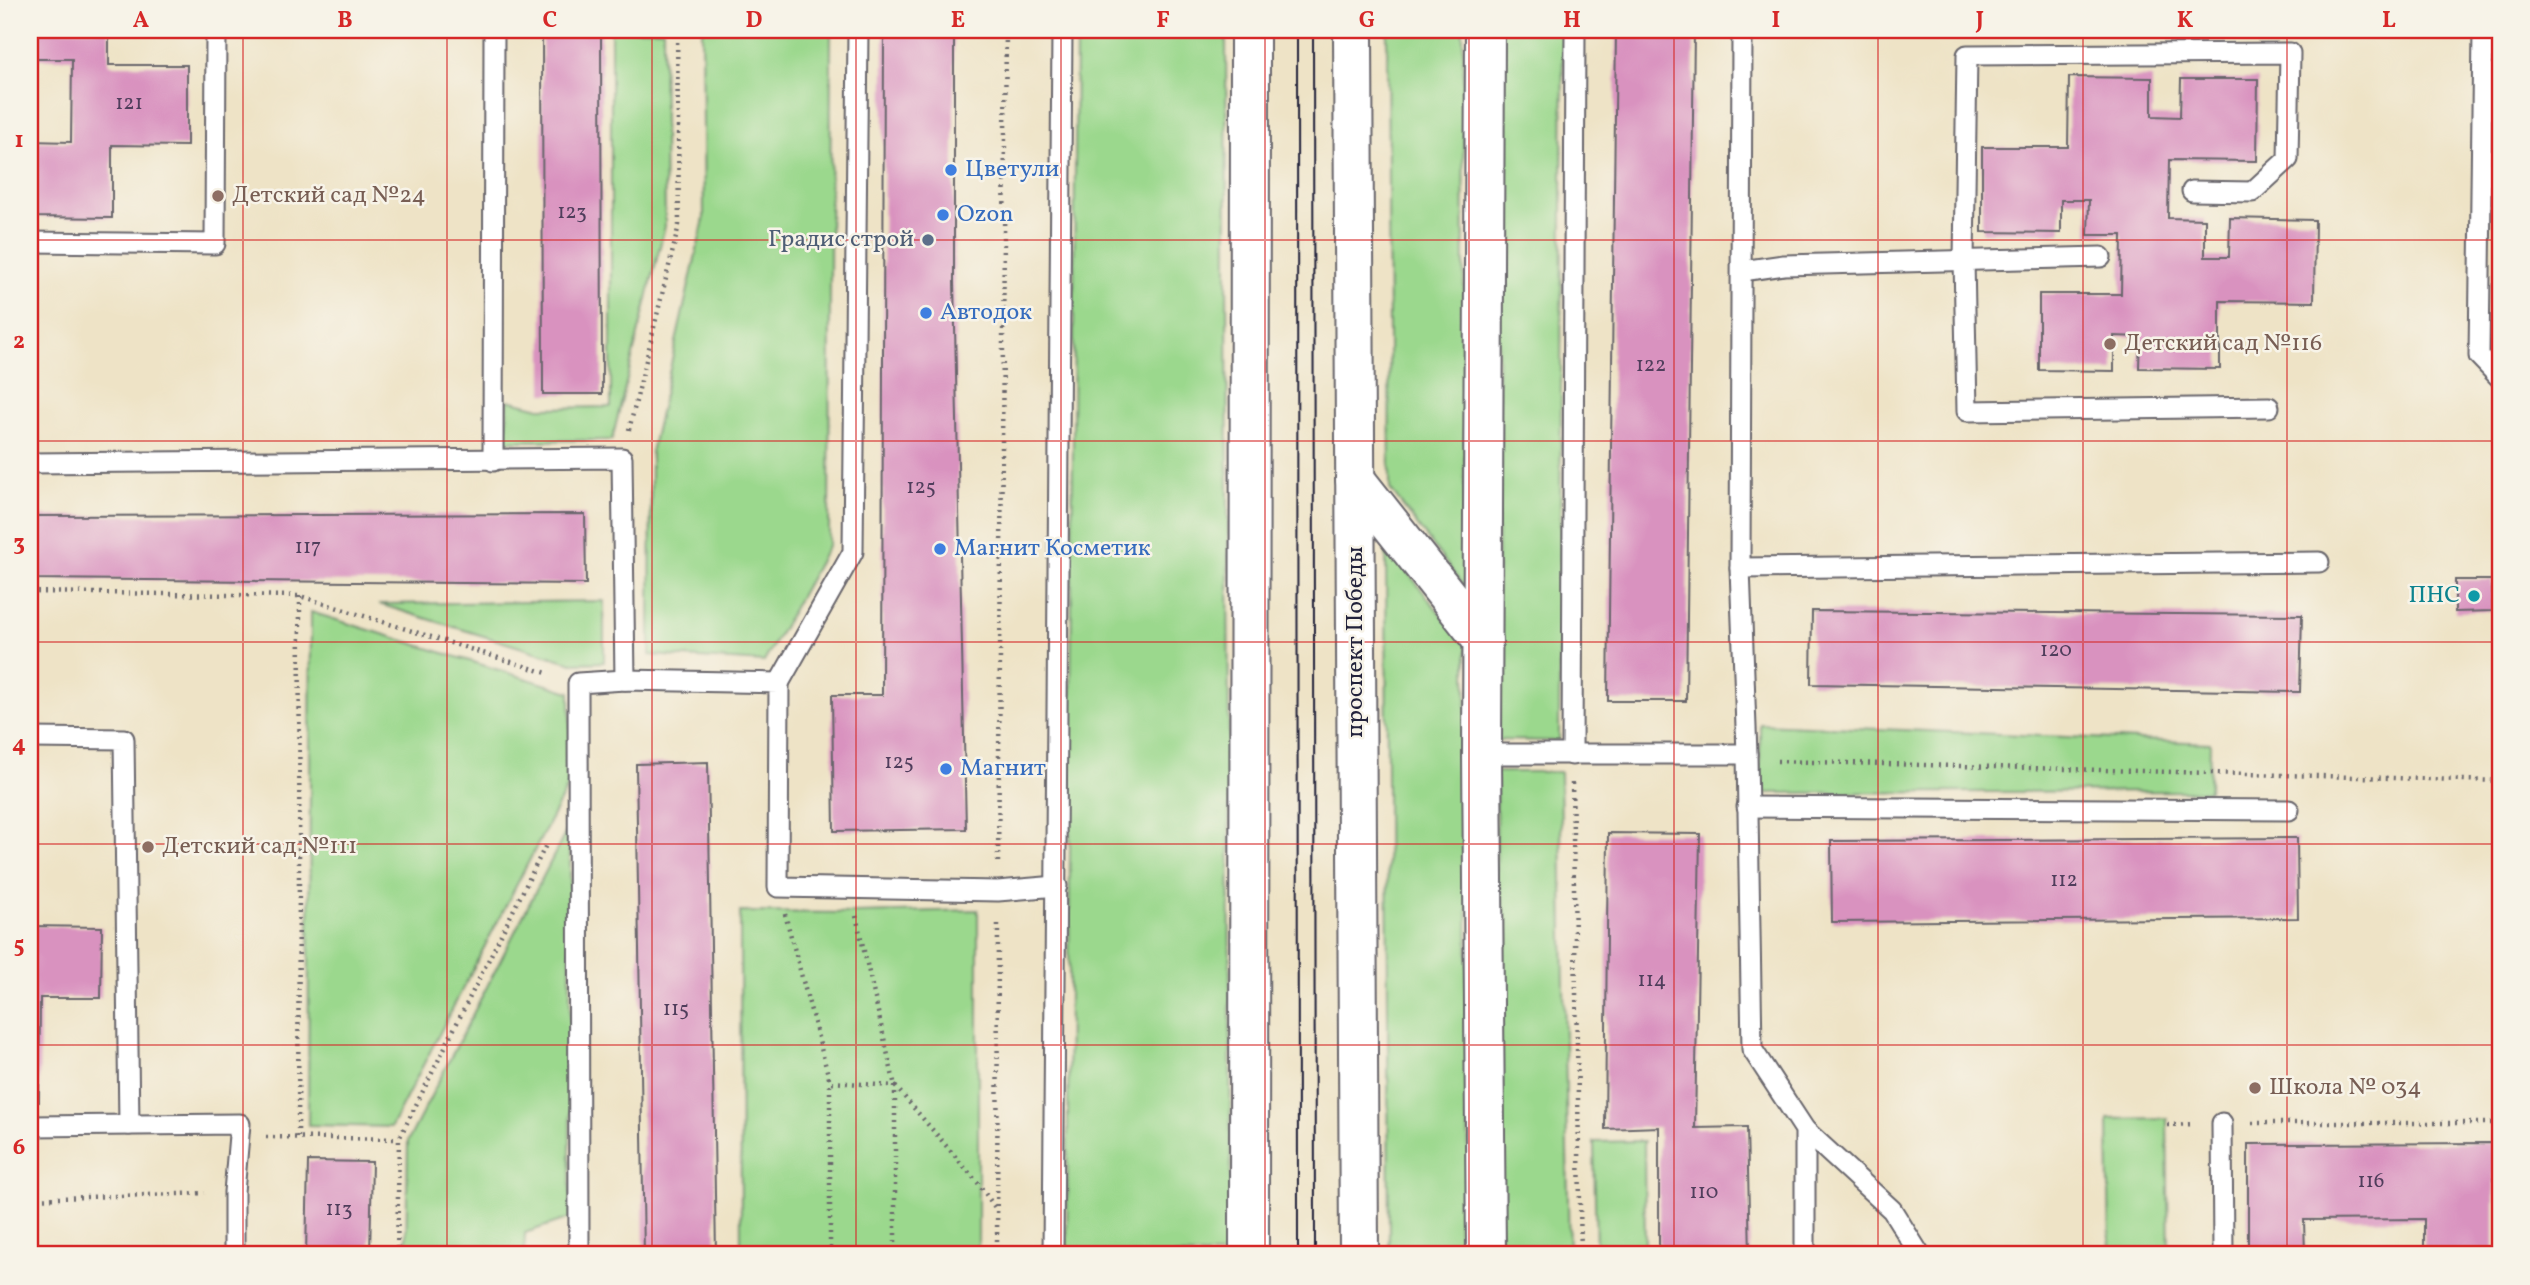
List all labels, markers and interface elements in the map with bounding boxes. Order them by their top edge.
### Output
text: A [133,5,149,37]
text: B [337,5,353,37]
text: C [543,5,557,37]
text: D [746,5,763,37]
text: E [951,5,965,37]
text: F [1156,5,1170,37]
text: G [1359,5,1375,37]
text: H [1563,5,1581,37]
text: I [1772,5,1780,37]
text: J [1975,5,1984,37]
text: K [2177,5,2194,37]
text: L [2382,5,2396,37]
house number: 121 [115,89,143,118]
text: 1 [14,125,24,157]
place label: Цветули [965,153,1059,187]
marker: Цветули [943,162,959,178]
place label: Детский сад №24 [232,179,426,213]
marker: Детский сад №24 [210,188,226,204]
house number: 123 [557,198,587,227]
place label: Ozon [957,198,1014,232]
marker: Ozon [935,207,951,223]
place label: Градис строй [768,223,914,257]
marker: Градис строй [920,232,936,248]
place label: Автодок [940,296,1032,330]
marker: Автодок [918,305,934,321]
text: 2 [13,326,25,358]
place label: Детский сад №116 [2124,327,2322,361]
marker: Детский сад №116 [2102,336,2118,352]
house number: 122 [1636,351,1666,380]
house number: 125 [906,473,936,502]
text: 3 [13,528,25,560]
place label: Магнит Косметик [954,532,1151,566]
house number: 117 [295,533,321,562]
marker: Магнит Косметик [932,541,948,557]
street label: проспект Победы [1339,546,1373,738]
place label: ПНС [2408,579,2460,613]
marker: ПНС [2466,588,2482,604]
house number: 120 [2040,636,2072,665]
text: 4 [12,729,26,761]
house number: 125 [884,748,914,777]
place label: Магнит [960,752,1046,786]
marker: Магнит [938,761,954,777]
place label: Детский сад №111 [162,830,357,864]
marker: Детский сад №111 [140,839,156,855]
house number: 112 [2050,866,2078,895]
text: 5 [13,930,25,962]
house number: 114 [1638,966,1666,995]
house number: 115 [663,995,689,1024]
place label: Школа № 034 [2269,1071,2422,1105]
marker: Школа № 034 [2247,1080,2263,1096]
text: 6 [13,1132,25,1164]
house number: 116 [2358,1167,2384,1196]
house number: 110 [1690,1178,1718,1207]
house number: 113 [325,1195,353,1224]

